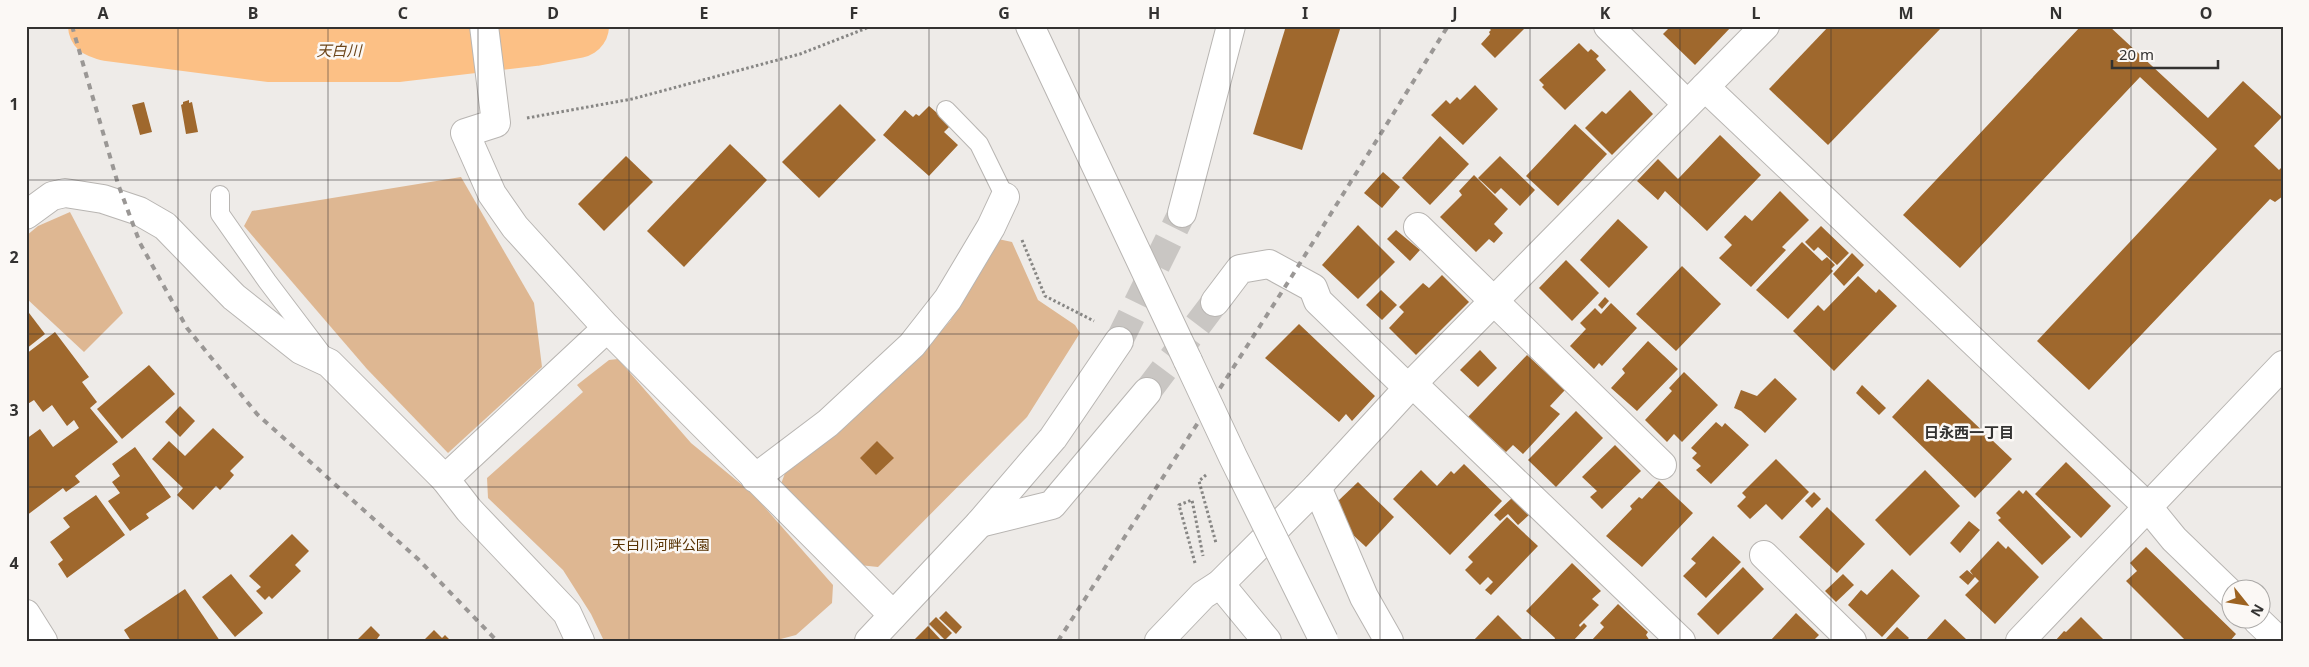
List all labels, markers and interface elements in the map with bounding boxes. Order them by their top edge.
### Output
text: A [97,2,109,24]
text: B [248,2,258,24]
text: C [398,2,408,24]
text: D [547,2,559,24]
text: E [700,2,709,24]
text: F [850,2,858,24]
text: G [998,2,1010,24]
text: H [1148,2,1160,24]
text: I [1302,2,1308,24]
text: J [1450,2,1458,24]
text: K [1600,2,1611,24]
text: L [1752,2,1761,24]
text: M [1898,2,1914,24]
text: N [2049,2,2063,24]
text: O [2200,2,2212,24]
scale bar [2112,38,2218,70]
water label: 天白川 [316,40,363,60]
text: 20 m [2119,44,2154,64]
text: 1 [9,93,19,115]
text: 2 [9,246,19,268]
text: 3 [9,399,19,421]
district label: 日永西一丁目 [1924,422,2014,442]
park label: 天白川河畔公園 [612,535,710,554]
text: 4 [9,552,19,574]
north arrow [2222,580,2272,630]
text: N [2247,601,2269,620]

